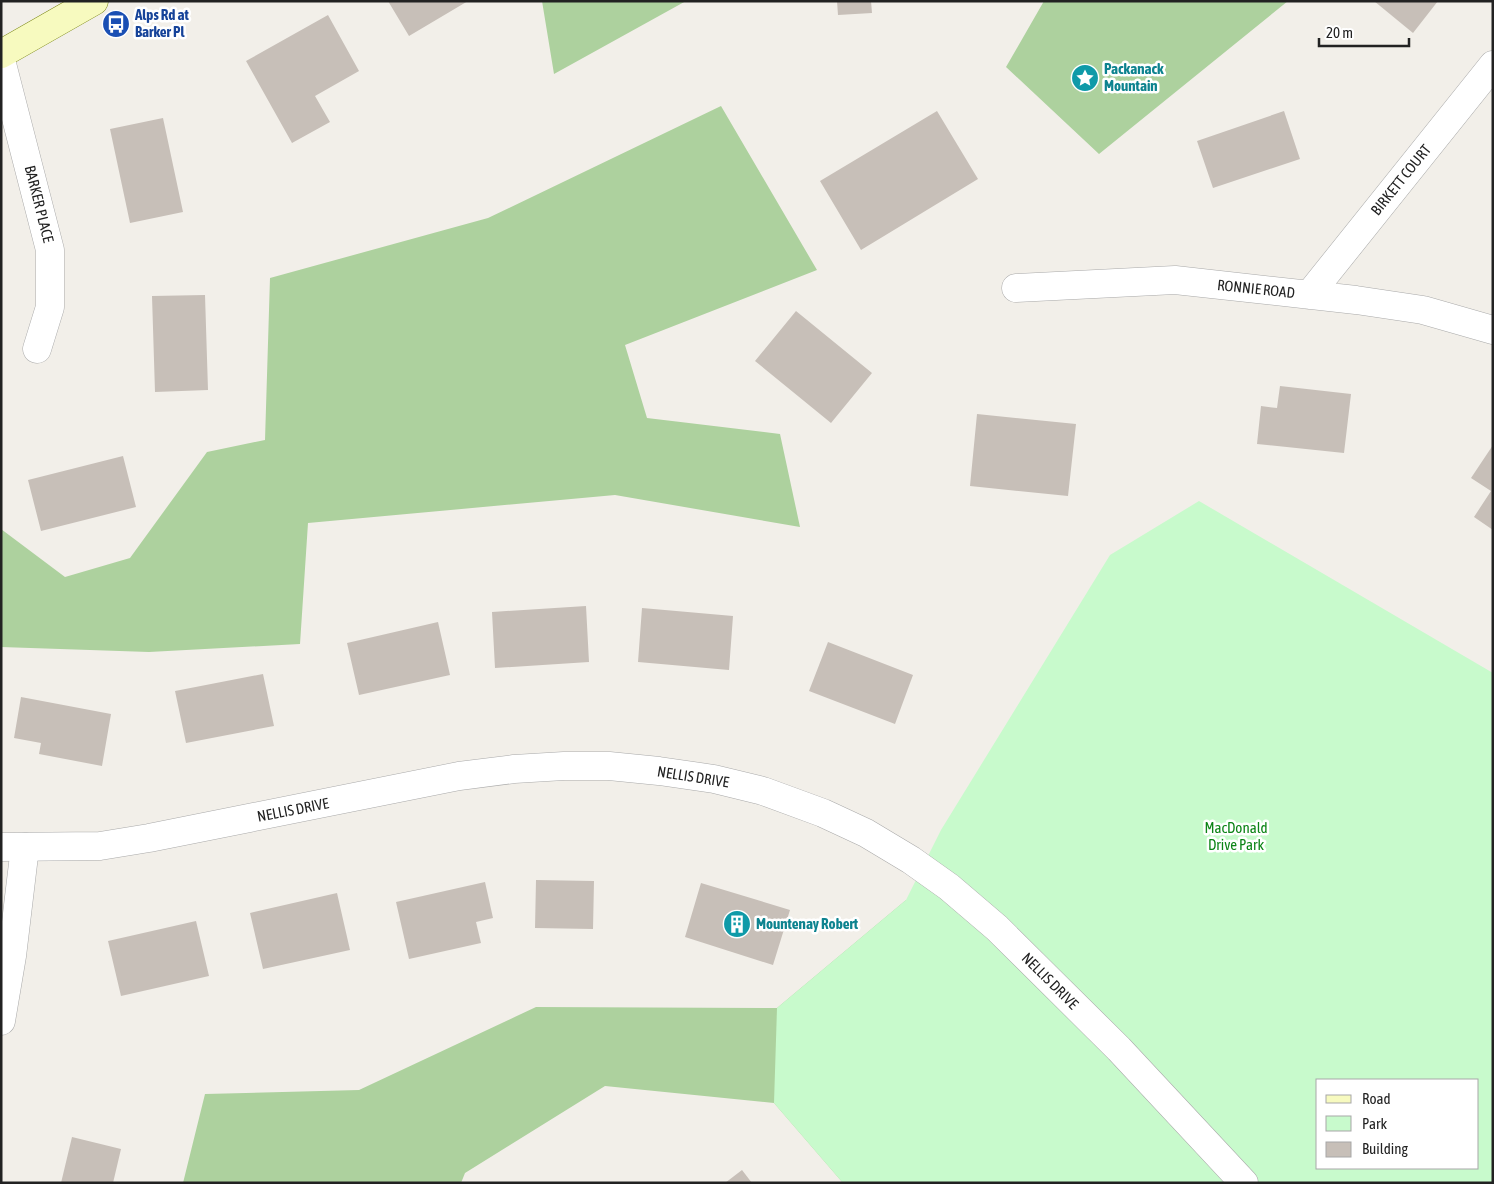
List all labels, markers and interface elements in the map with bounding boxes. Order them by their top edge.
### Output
place label: Alps Rd at Barker Pl [134,6,189,40]
bus stop icon: Alps Rd at Barker Pl [101,9,131,39]
scale bar [1319,15,1409,47]
text: 20 m [1326,24,1353,41]
place label: Packanack Mountain [1104,60,1164,94]
place icon: Packanack Mountain [1070,63,1100,93]
street label: BIRKETT COURT [1367,141,1434,218]
street label: BARKER PLACE [22,164,57,245]
street label: RONNIE ROAD [1216,276,1296,301]
street label: NELLIS DRIVE [656,762,731,791]
street label: NELLIS DRIVE [256,794,331,825]
park label: MacDonald Drive Park [1204,819,1268,853]
building icon: Mountenay Robert [722,909,752,939]
place label: Mountenay Robert [756,915,859,932]
street label: NELLIS DRIVE [1019,949,1082,1013]
legend [1316,1079,1479,1169]
text: Road [1362,1090,1391,1107]
text: Park [1362,1115,1387,1132]
text: Building [1362,1140,1408,1157]

